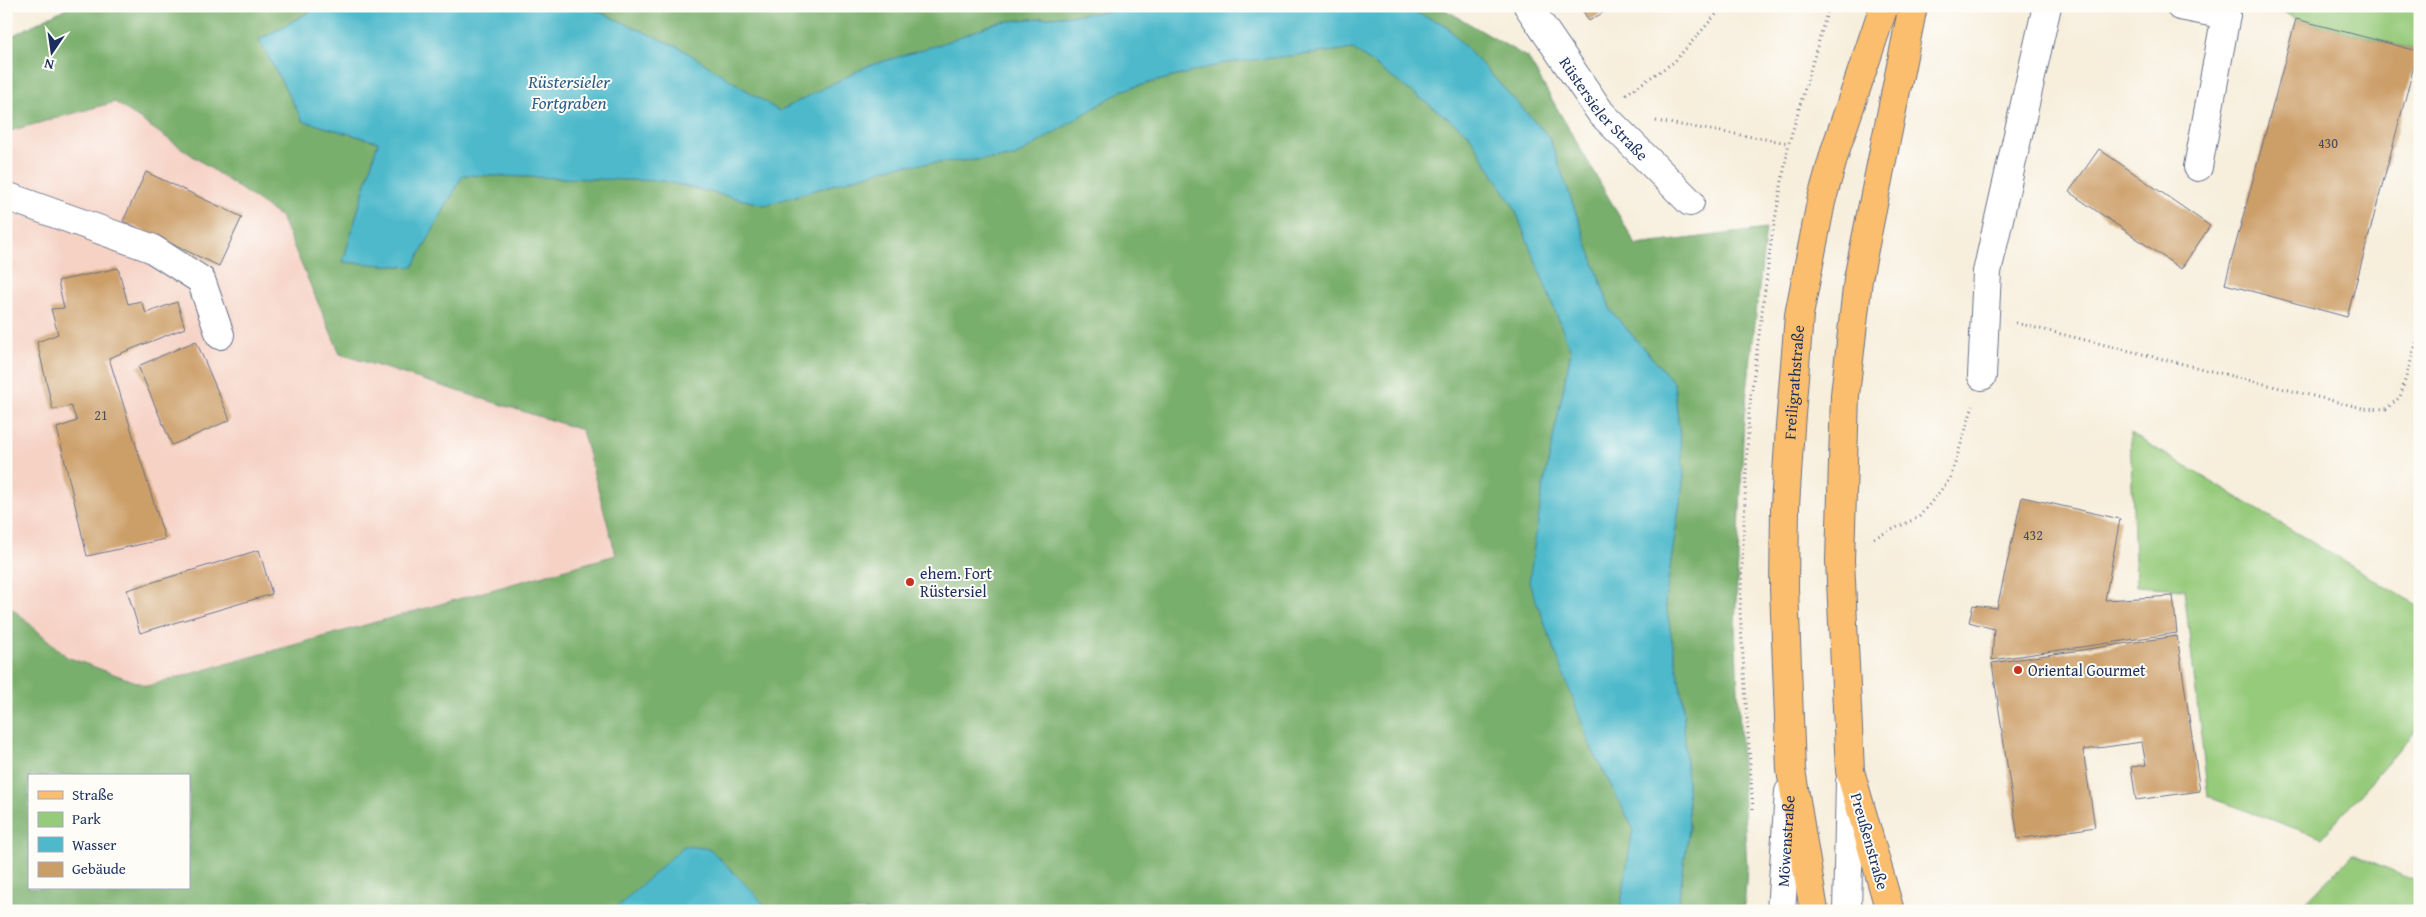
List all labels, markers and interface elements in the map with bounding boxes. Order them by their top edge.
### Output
north arrow [28,28,78,78]
street label: Rüstersieler Straße [1554,52,1654,166]
text: N [42,54,56,75]
water label: Rüstersieler Fortgraben [527,68,611,116]
house number: 430 [2318,133,2338,153]
street label: Freiligrathstraße [1777,324,1810,440]
house number: 21 [94,405,108,425]
house number: 432 [2023,525,2043,545]
place label: ehem. Fort Rüstersiel [920,561,992,603]
marker: ehem. Fort Rüstersiel [904,576,916,588]
place label: Oriental Gourmet [2028,658,2146,682]
marker: Oriental Gourmet [2012,664,2024,676]
legend [28,774,190,890]
text: Straße [72,784,114,805]
street label: Preußenstraße [1845,790,1895,892]
street label: Möwenstraße [1771,795,1801,888]
text: Park [72,808,101,829]
text: Wasser [72,834,116,855]
text: Gebäude [72,858,126,879]

